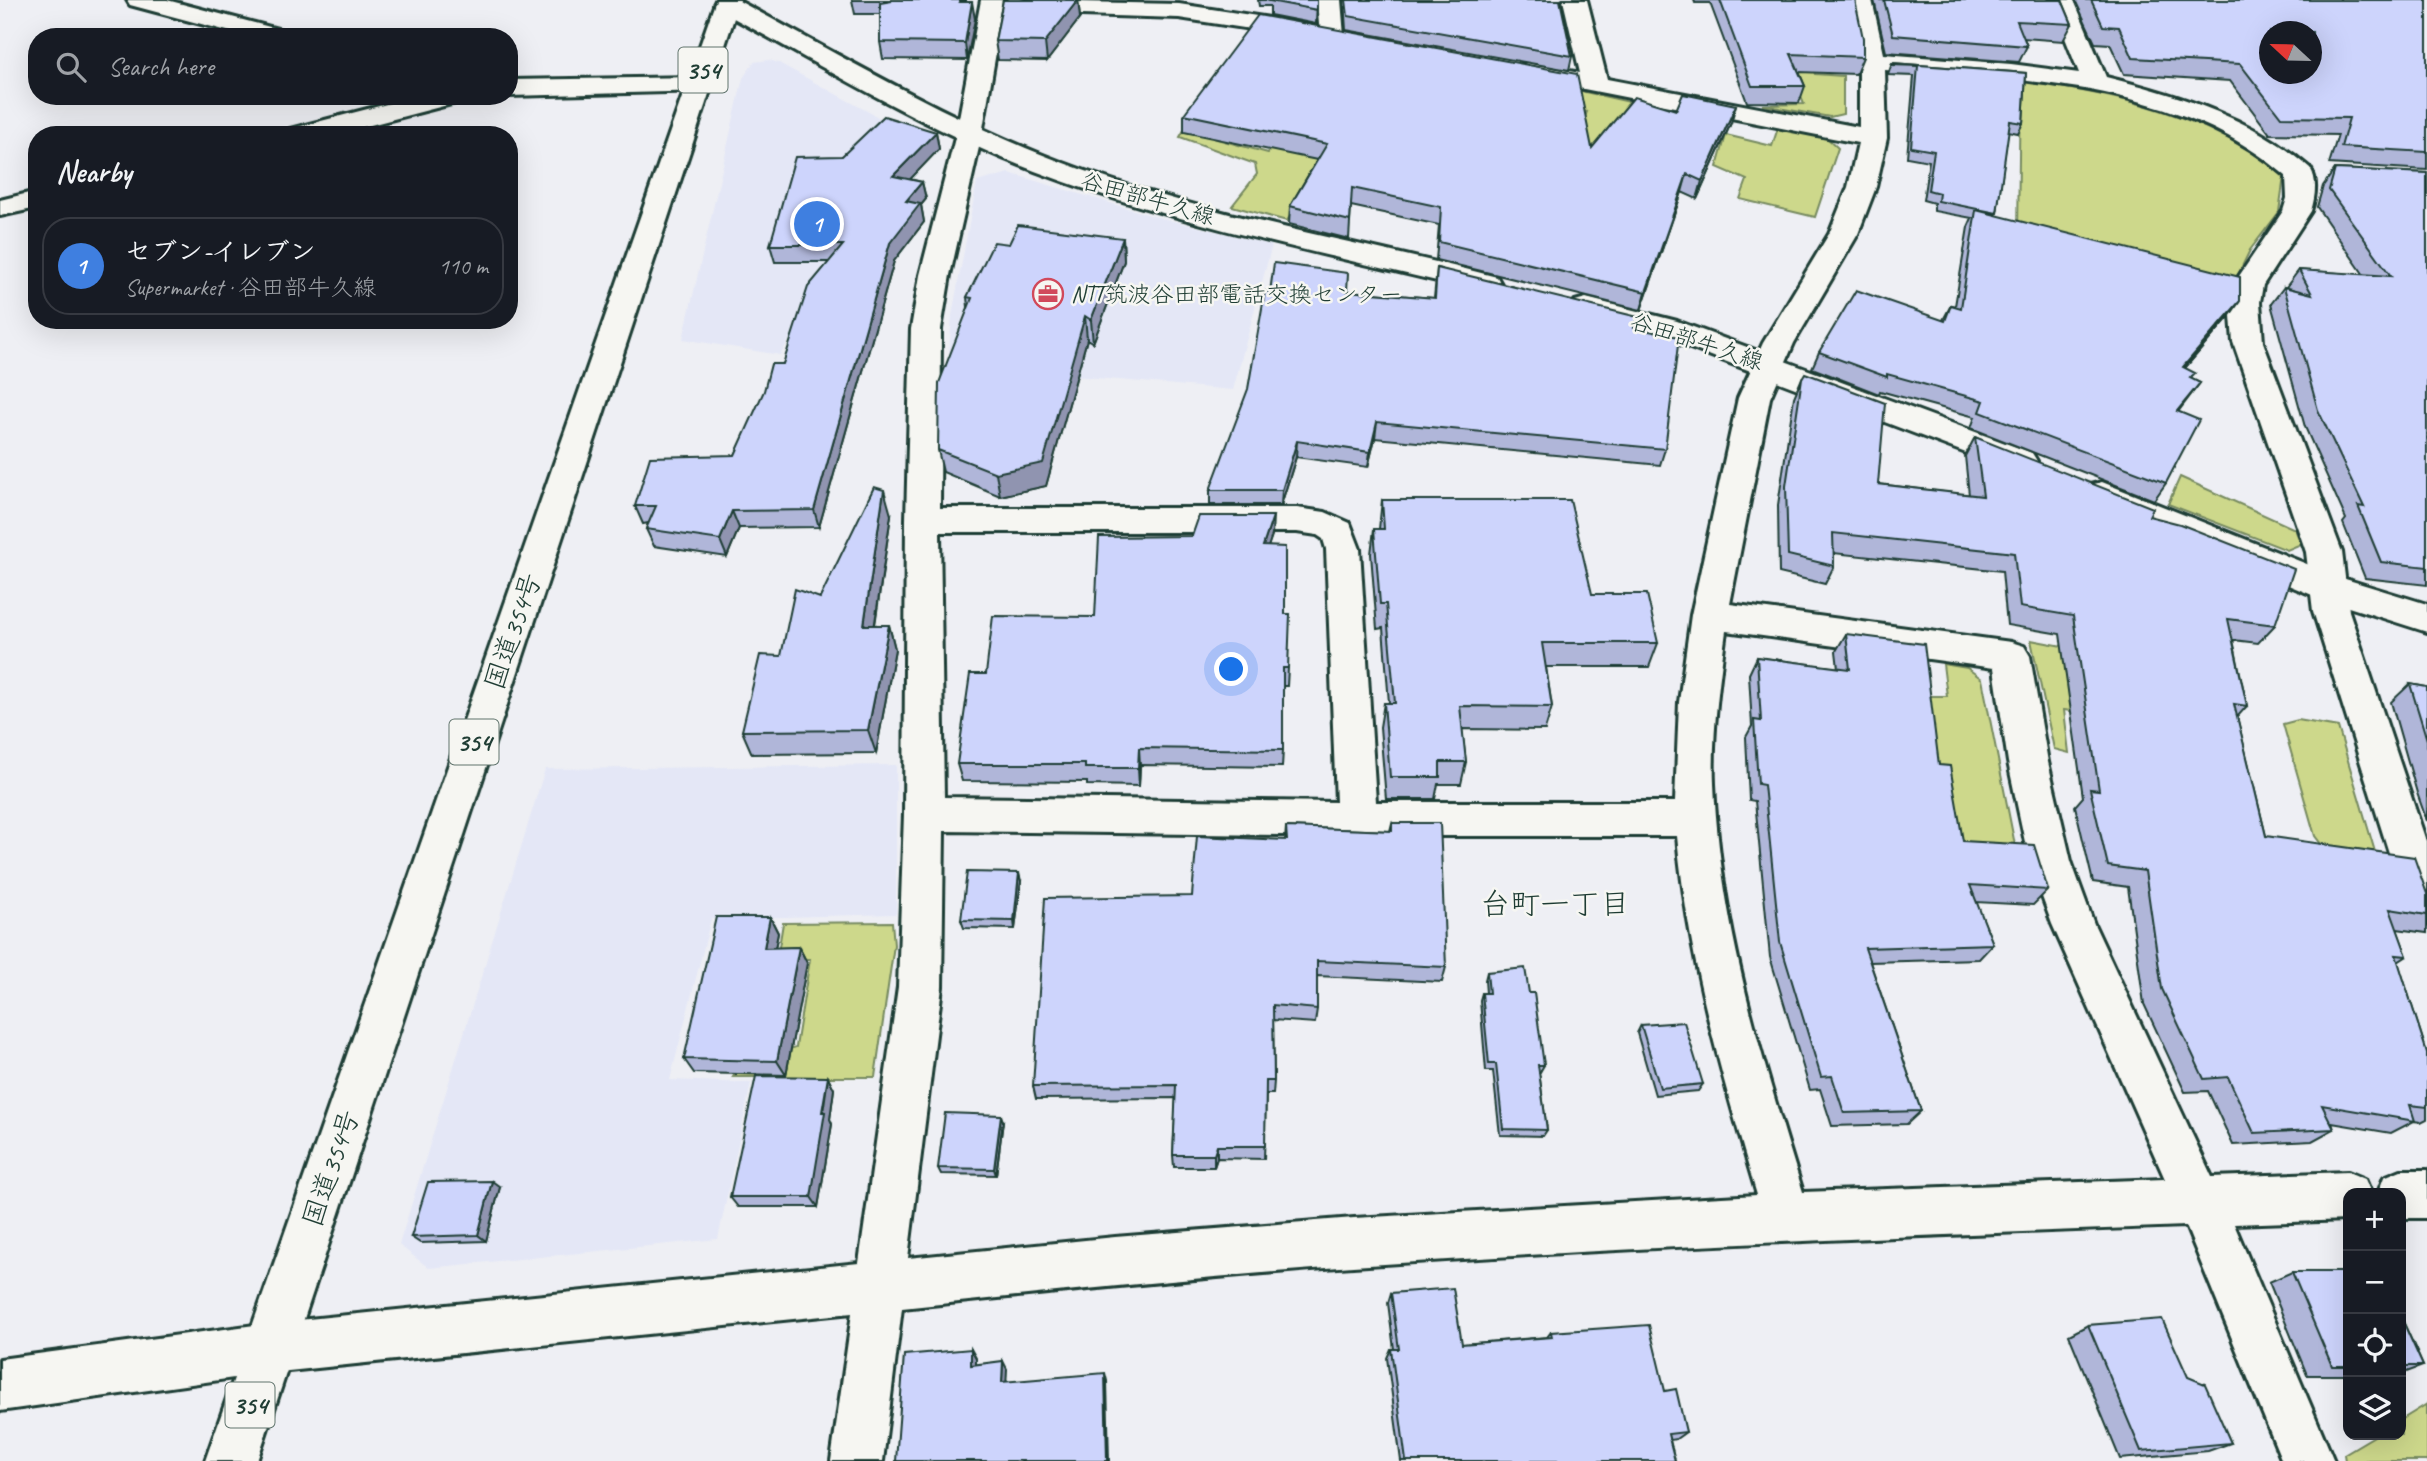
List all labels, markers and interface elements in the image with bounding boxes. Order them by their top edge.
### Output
north arrow [2259,21,2322,84]
search box [28,28,518,105]
icon: search [52,48,90,86]
road number: 354 [678,48,728,92]
text: Search here [108,50,214,83]
text: Nearby [56,153,132,191]
street label: 谷田部牛久線 [1078,166,1218,231]
pin: 1 [794,198,840,250]
text: セブン-イレブン [125,235,315,268]
text: 1 [76,252,86,281]
text: 110 m [439,252,488,281]
text: Supermarket · 谷田部牛久線 [125,273,376,302]
office icon: NTT筑波谷田部電話交換センター [1031,277,1065,311]
place label: NTT筑波谷田部電話交換センター [1071,280,1403,309]
street label: 谷田部牛久線 [1627,306,1767,377]
street label: 国道354号 [476,568,549,694]
your location [1214,652,1248,686]
road number: 354 [449,720,498,764]
district label: 台町一丁目 [1480,885,1630,923]
street label: 国道354号 [294,1105,367,1231]
map controls [2343,1188,2406,1440]
button: + [2343,1188,2406,1251]
button: − [2343,1251,2406,1314]
button: locate [2343,1314,2406,1377]
button: layers [2343,1377,2406,1440]
road number: 354 [226,1382,274,1428]

